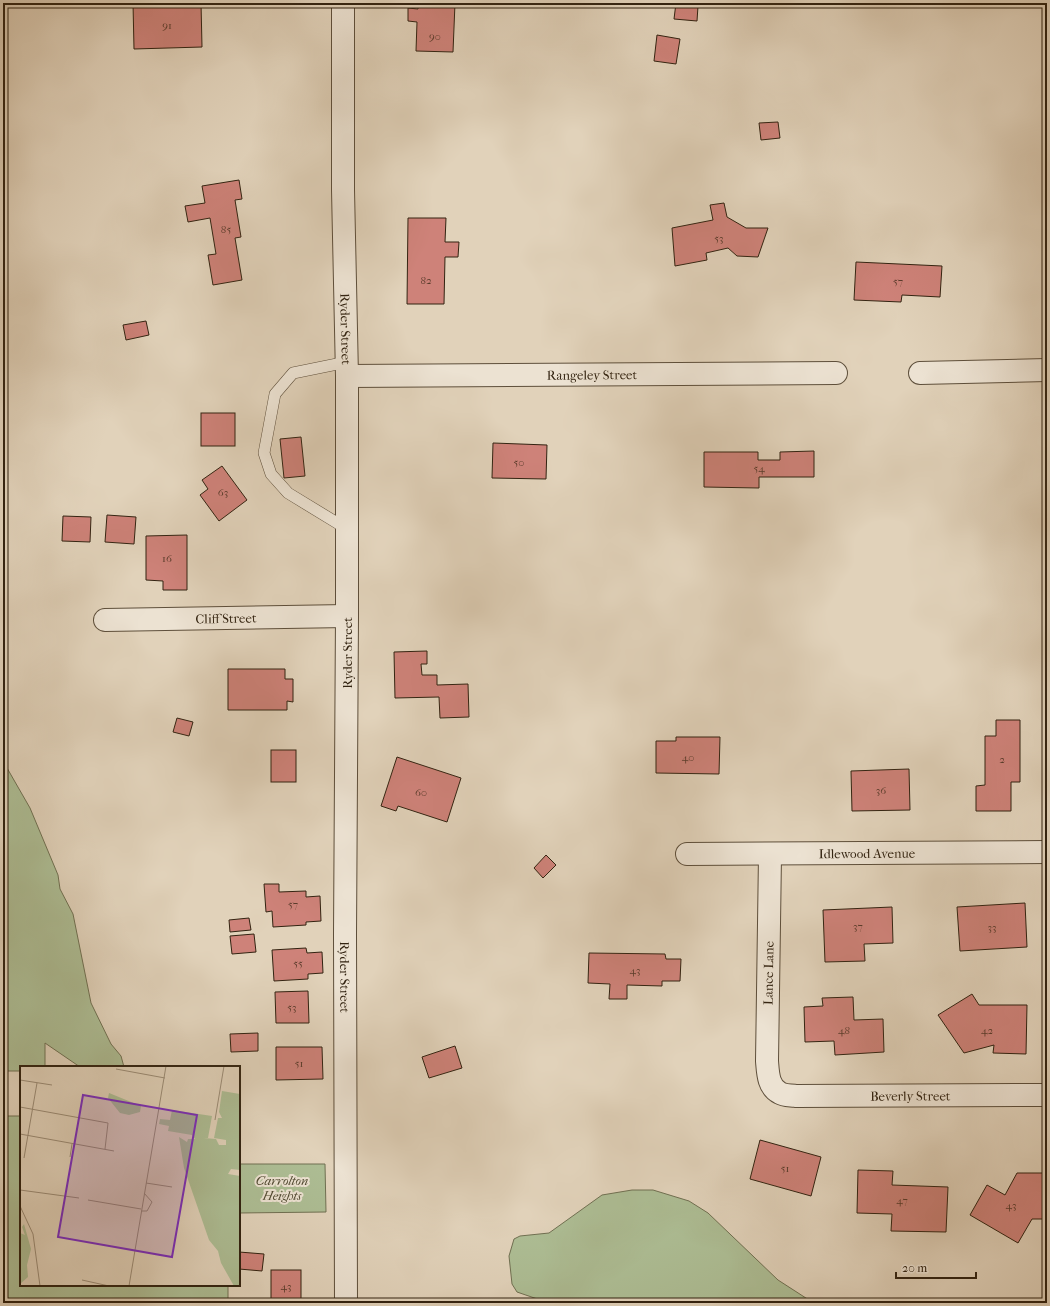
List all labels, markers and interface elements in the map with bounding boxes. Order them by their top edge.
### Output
house number: 91 [162,19,172,32]
house number: 90 [429,30,441,43]
house number: 85 [221,223,231,236]
house number: 53 [714,232,724,245]
house number: 82 [420,274,432,287]
house number: 57 [893,275,903,288]
street label: Ryder Street [337,293,354,365]
street label: Rangeley Street [547,367,638,383]
house number: 50 [514,456,524,469]
house number: 54 [753,462,765,475]
house number: 63 [218,486,228,499]
house number: 16 [162,552,172,565]
street label: Cliff Street [195,610,257,627]
street label: Ryder Street [340,617,355,689]
house number: 40 [682,751,694,764]
house number: 2 [999,753,1005,766]
house number: 36 [876,784,886,797]
house number: 60 [415,786,427,799]
street label: Idlewood Avenue [819,846,916,861]
house number: 57 [288,898,298,911]
house number: 37 [853,920,863,933]
house number: 33 [987,921,997,934]
street label: Lance Lane [760,940,777,1005]
street label: Ryder Street [337,941,352,1013]
house number: 55 [293,957,303,970]
house number: 43 [629,964,641,977]
house number: 53 [287,1001,297,1014]
house number: 48 [838,1024,850,1037]
house number: 42 [981,1024,993,1037]
house number: 51 [295,1057,303,1070]
inset map [20,1066,240,1286]
street label: Beverly Street [870,1088,951,1104]
house number: 51 [781,1162,789,1175]
park label: Carrolton Heights [256,1173,308,1203]
house number: 47 [896,1194,908,1207]
house number: 43 [1005,1199,1017,1212]
scale bar [896,1254,976,1280]
text: 20 m [902,1261,927,1275]
house number: 43 [280,1280,292,1293]

